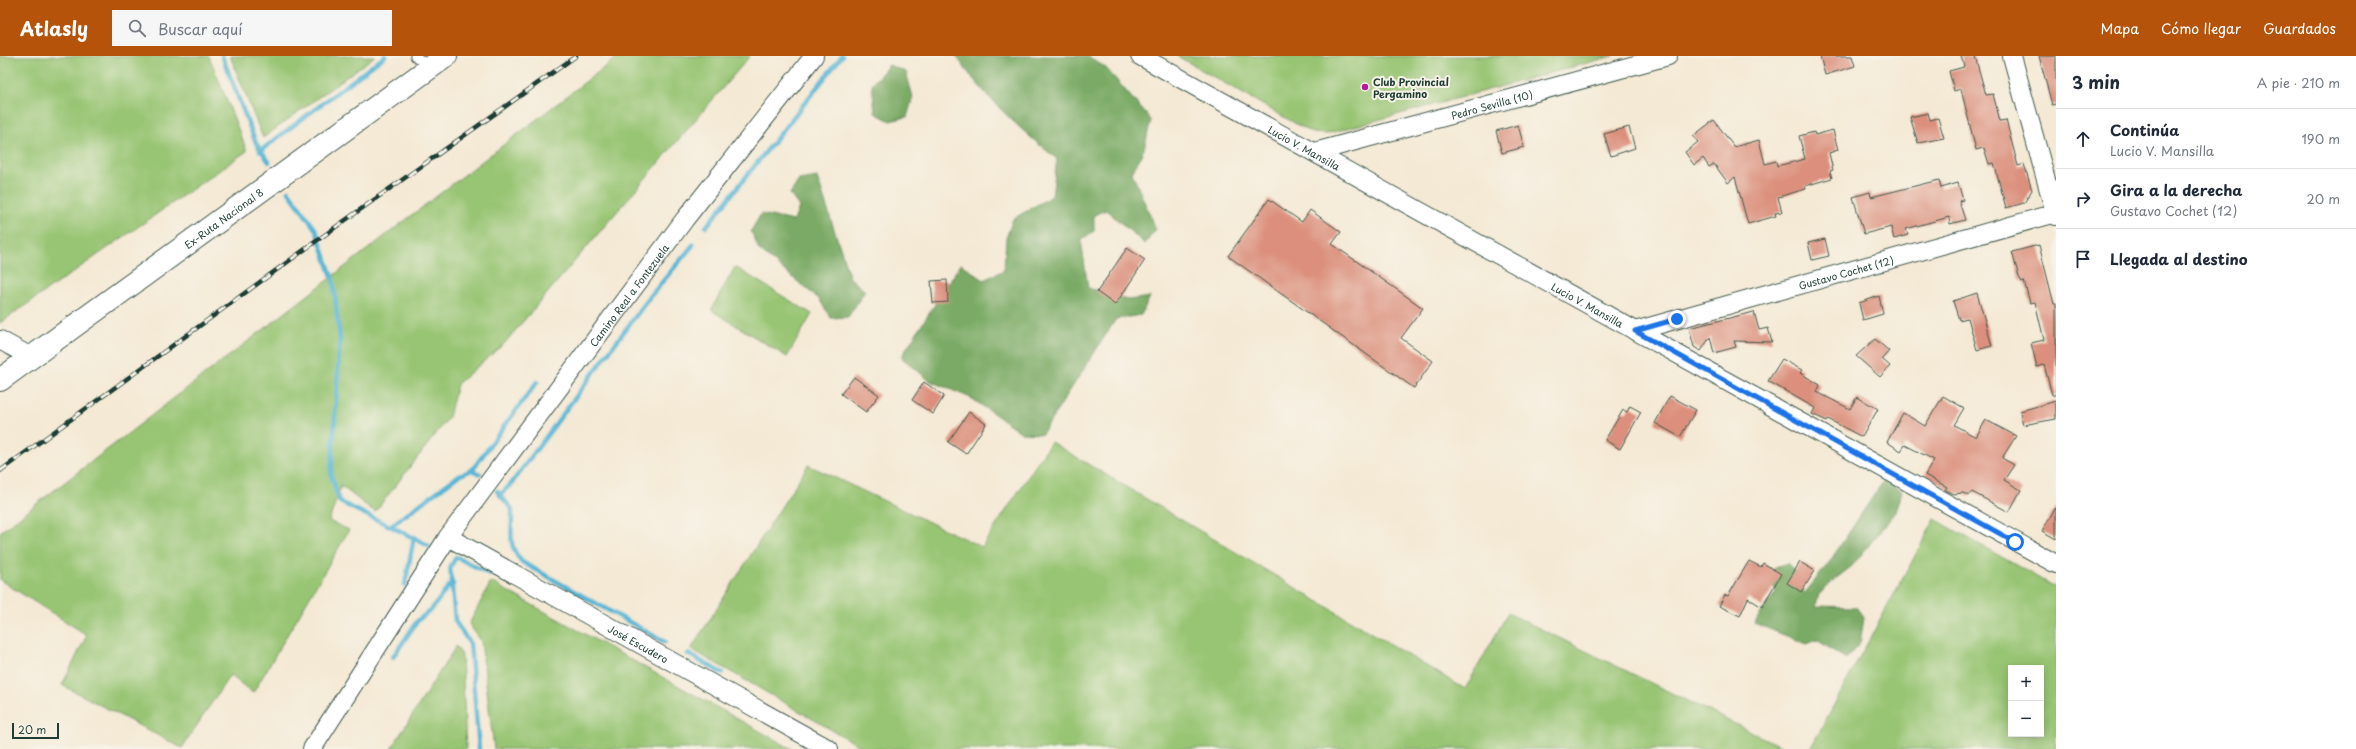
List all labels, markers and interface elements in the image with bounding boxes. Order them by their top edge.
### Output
search box [112,10,392,46]
text: Atlasly [20,14,88,42]
icon: search [126,17,148,39]
text: Buscar aquí [158,17,242,40]
text: Mapa [2101,18,2139,39]
text: Cómo llegar [2161,18,2241,39]
text: Guardados [2263,18,2336,39]
text: 3 min [2072,69,2120,95]
text: A pie · 210 m [2257,73,2340,92]
place label: Club Provincial Pergamino [1373,74,1449,101]
marker: Club Provincial Pergamino [1360,82,1370,92]
street label: Pedro Sevilla (10) [1449,86,1534,122]
text: Continúa [2110,118,2179,141]
street label: Lucio V. Mansilla [1266,121,1344,173]
icon: ahead [2072,128,2094,150]
text: 190 m [2301,129,2340,148]
text: Lucio V. Mansilla [2110,141,2214,160]
text: Gira a la derecha [2110,178,2242,201]
street label: Ex-Ruta Nacional 8 [181,184,266,252]
icon: right [2072,188,2094,210]
text: 20 m [2306,189,2340,208]
text: Gustavo Cochet (12) [2110,201,2237,220]
street label: Camino Real a Fontezuela [585,240,672,349]
text: Llegada al destino [2110,247,2248,270]
icon: arrive [2072,248,2094,270]
street label: Gustavo Cochet (12) [1797,251,1895,292]
street label: Lucio V. Mansilla [1549,278,1627,331]
route end [1668,310,1686,328]
route start [2006,533,2024,551]
street label: José Escudero [606,620,672,666]
map controls [2008,665,2044,737]
button: + [2008,665,2044,701]
button: − [2008,701,2044,737]
scale bar [12,721,59,740]
text: 20 m [18,721,46,738]

